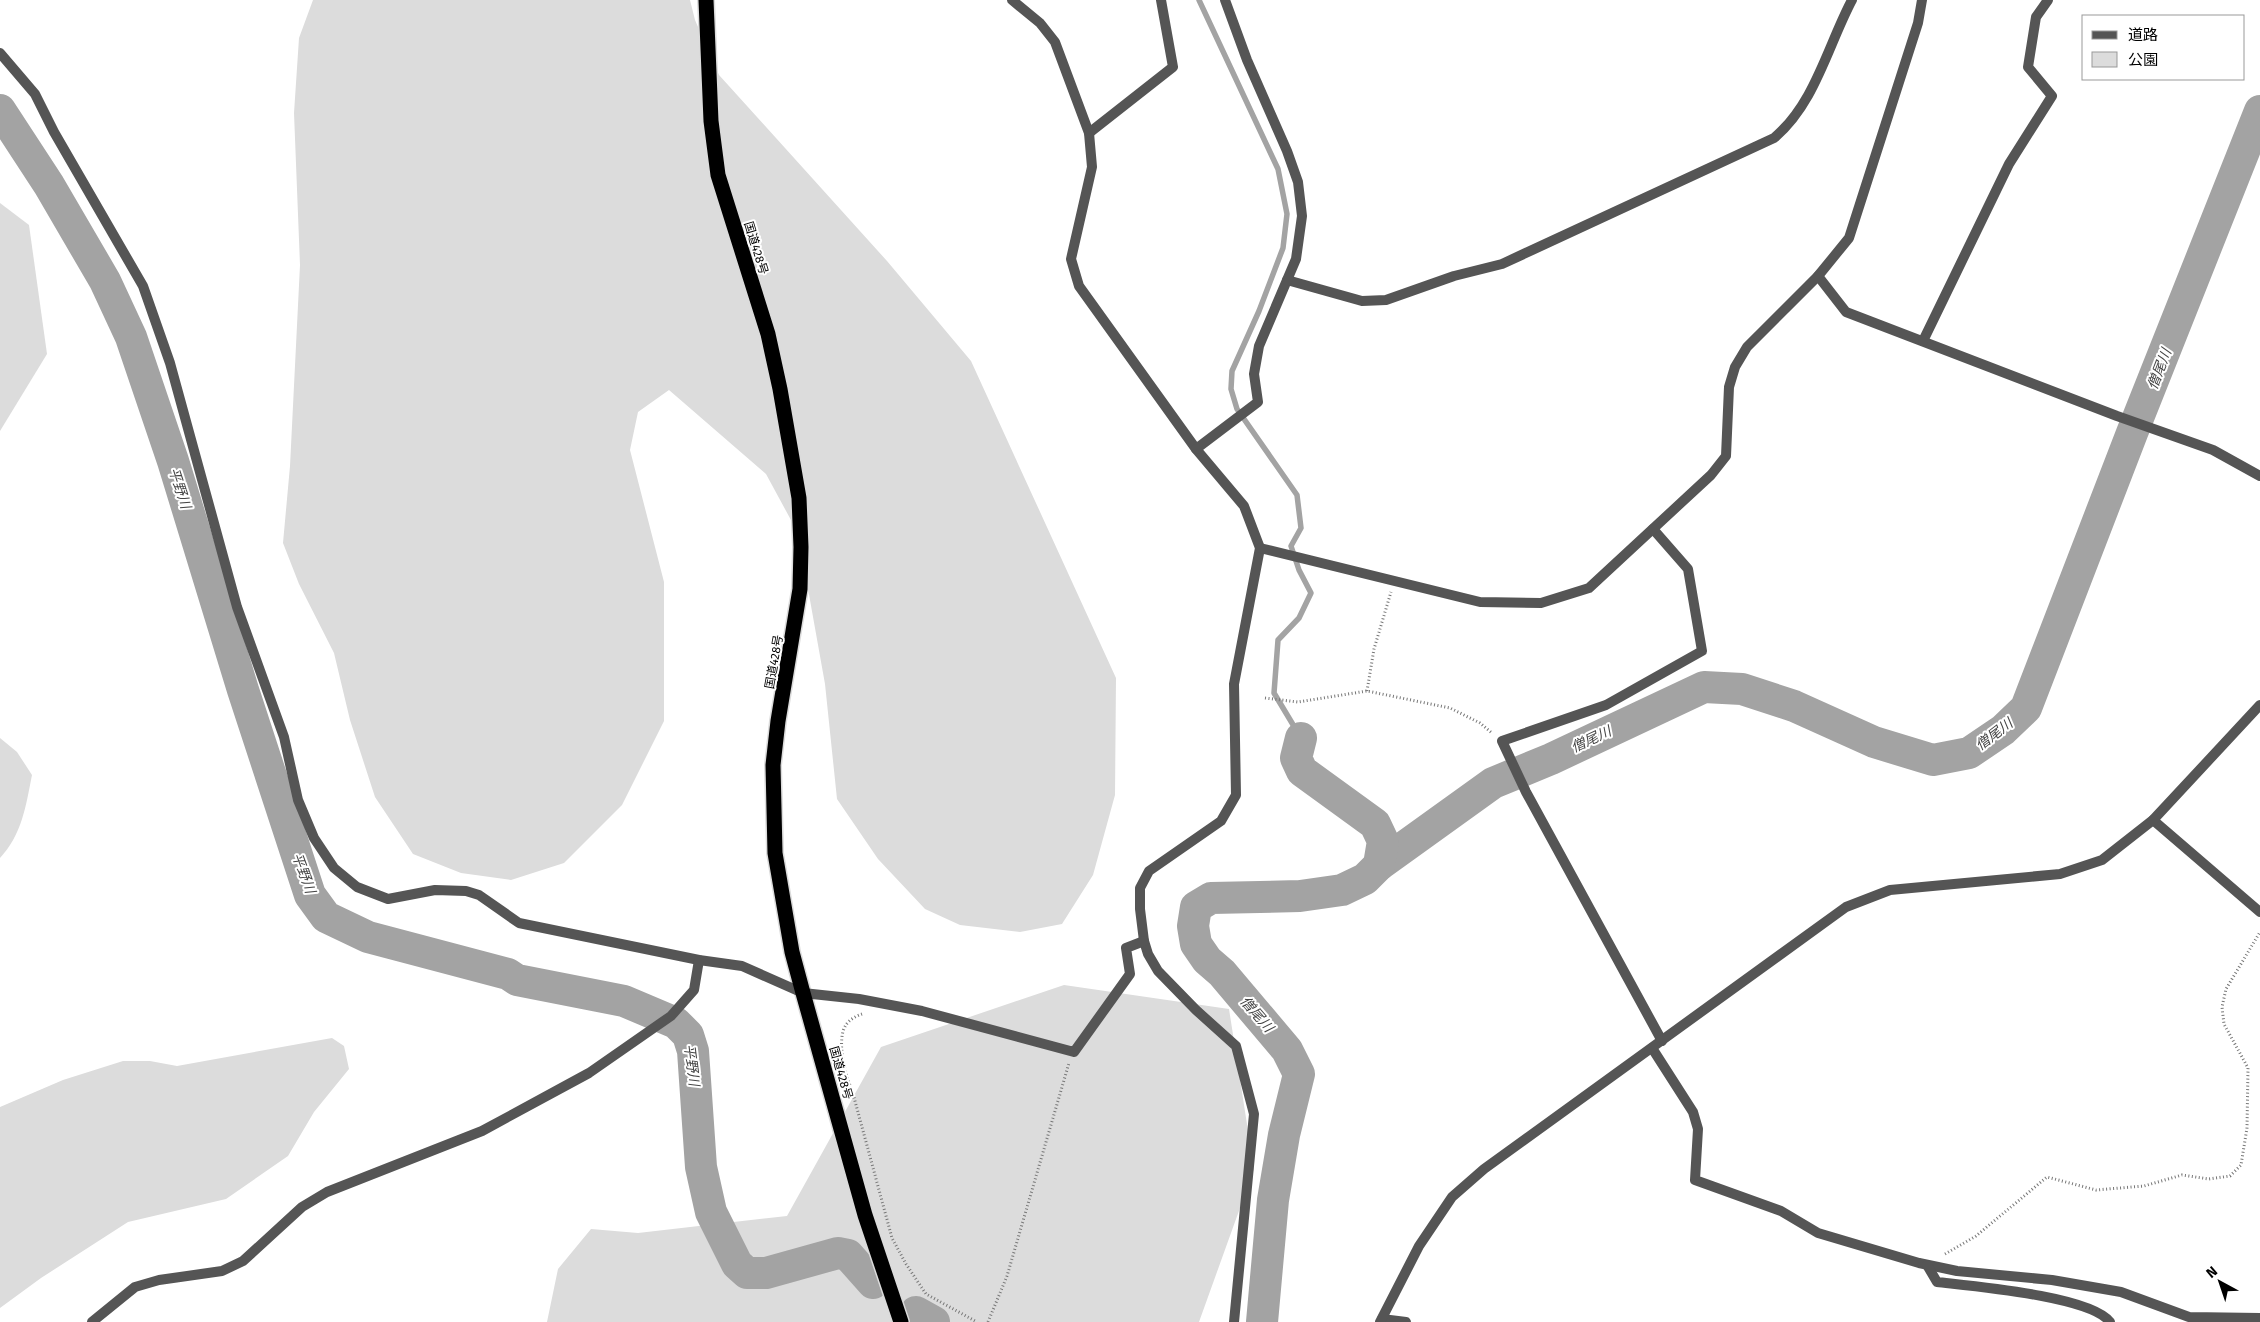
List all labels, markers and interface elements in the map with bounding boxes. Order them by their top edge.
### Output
legend [2082,15,2245,80]
text: 道路 [2128,26,2158,44]
text: 公園 [2128,51,2158,69]
street label: 国道428号 [741,220,771,276]
water label: 僧尾川 [2144,345,2176,392]
water label: 平野川 [165,466,195,513]
street label: 国道428号 [762,634,786,690]
water label: 僧尾川 [1972,714,2018,754]
water label: 僧尾川 [1569,722,1616,756]
water label: 平野川 [288,851,319,898]
water label: 僧尾川 [1236,993,1278,1037]
water label: 平野川 [681,1043,703,1089]
street label: 国道428号 [827,1045,855,1101]
north arrow [2195,1257,2245,1307]
text: N [2203,1263,2221,1282]

